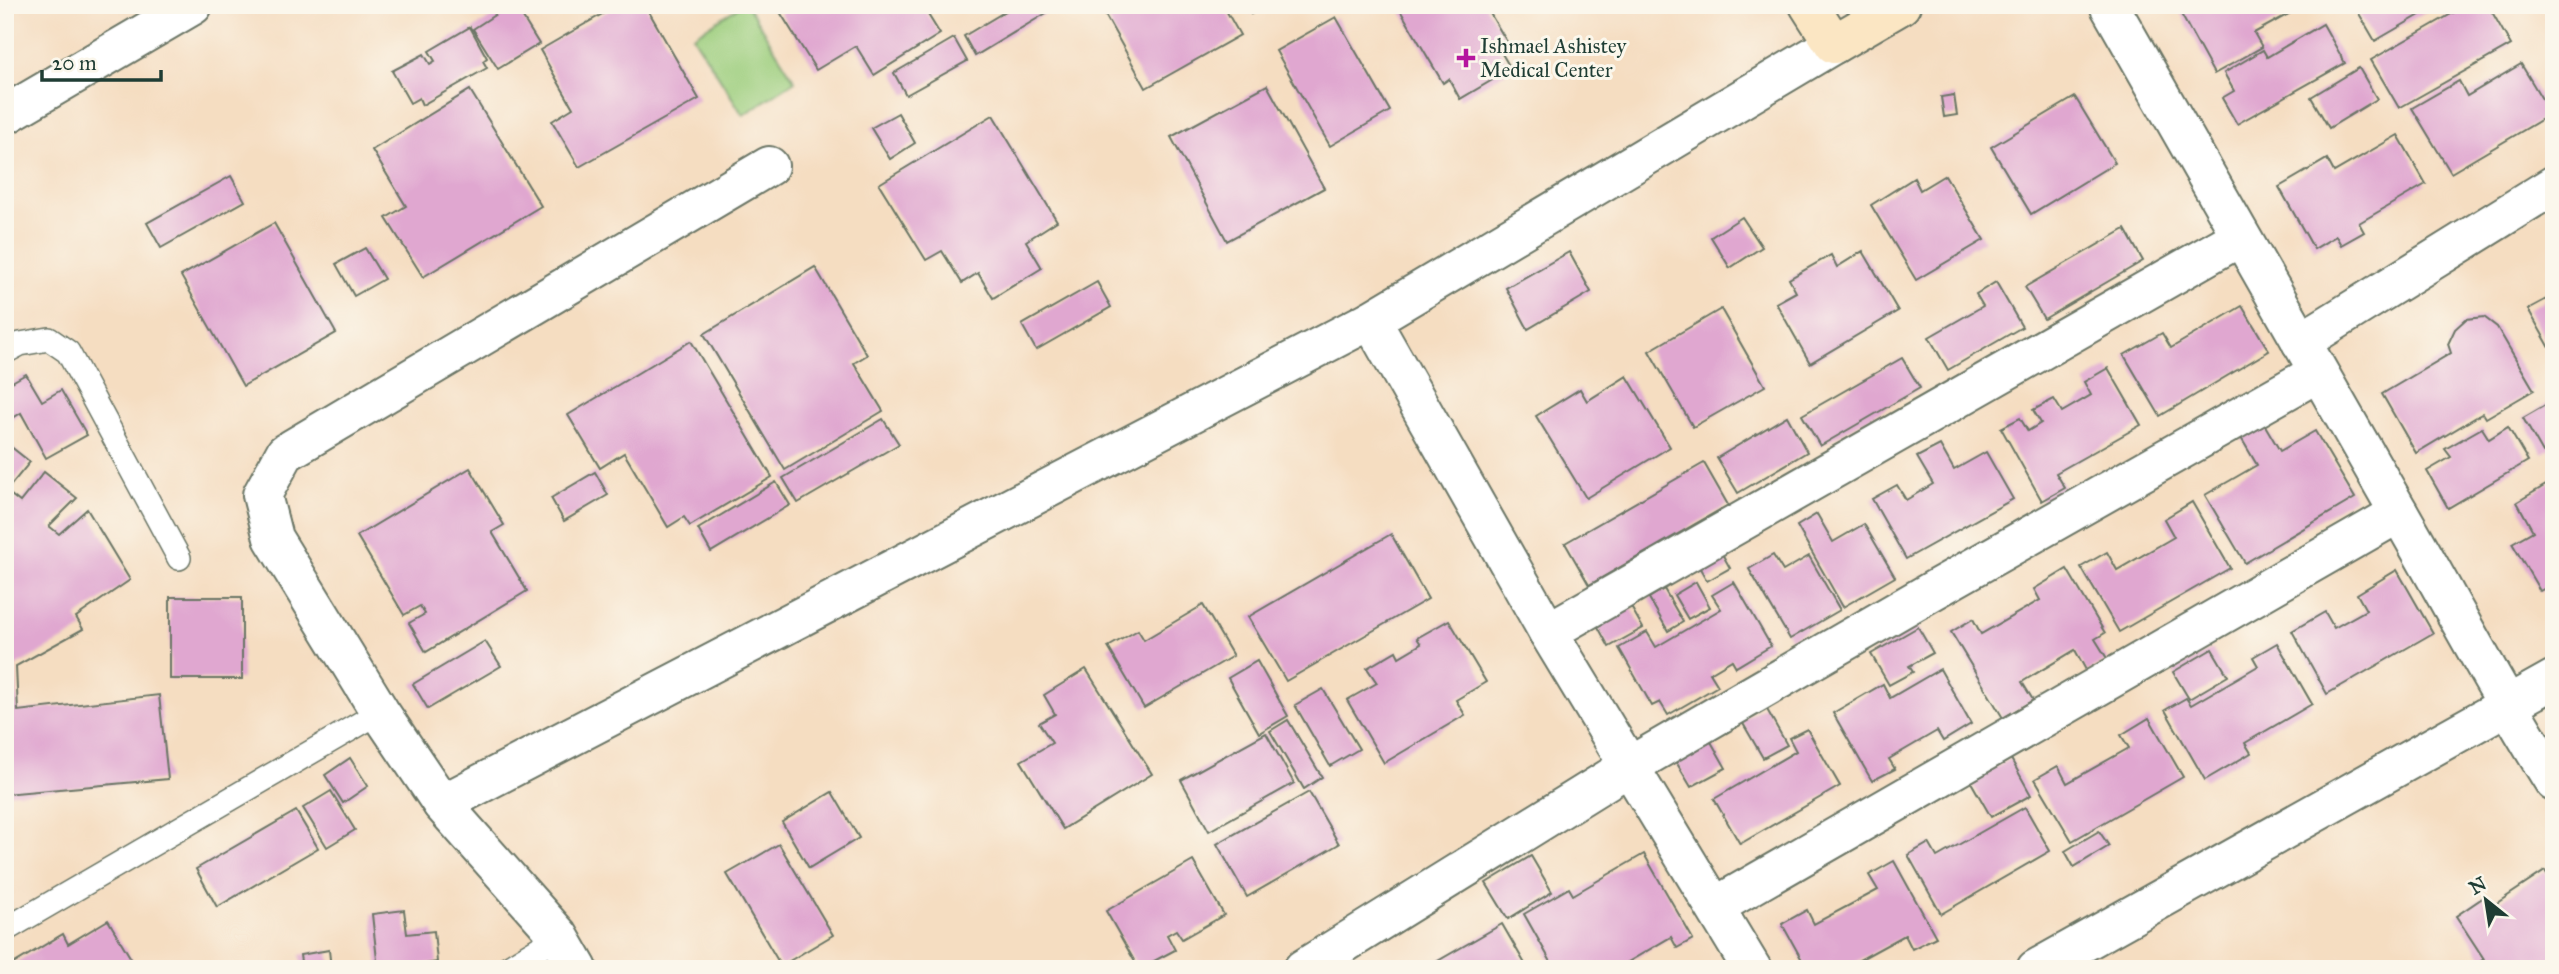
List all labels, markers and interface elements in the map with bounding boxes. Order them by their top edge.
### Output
place label: Ishmael Ashistey Medical Center [1480,33,1628,83]
scale bar [42,38,161,82]
text: 20 m [52,50,97,76]
marker: Ishmael Ashistey Medical Center [1458,50,1474,66]
north arrow [2450,866,2520,936]
text: N [2465,872,2490,900]

